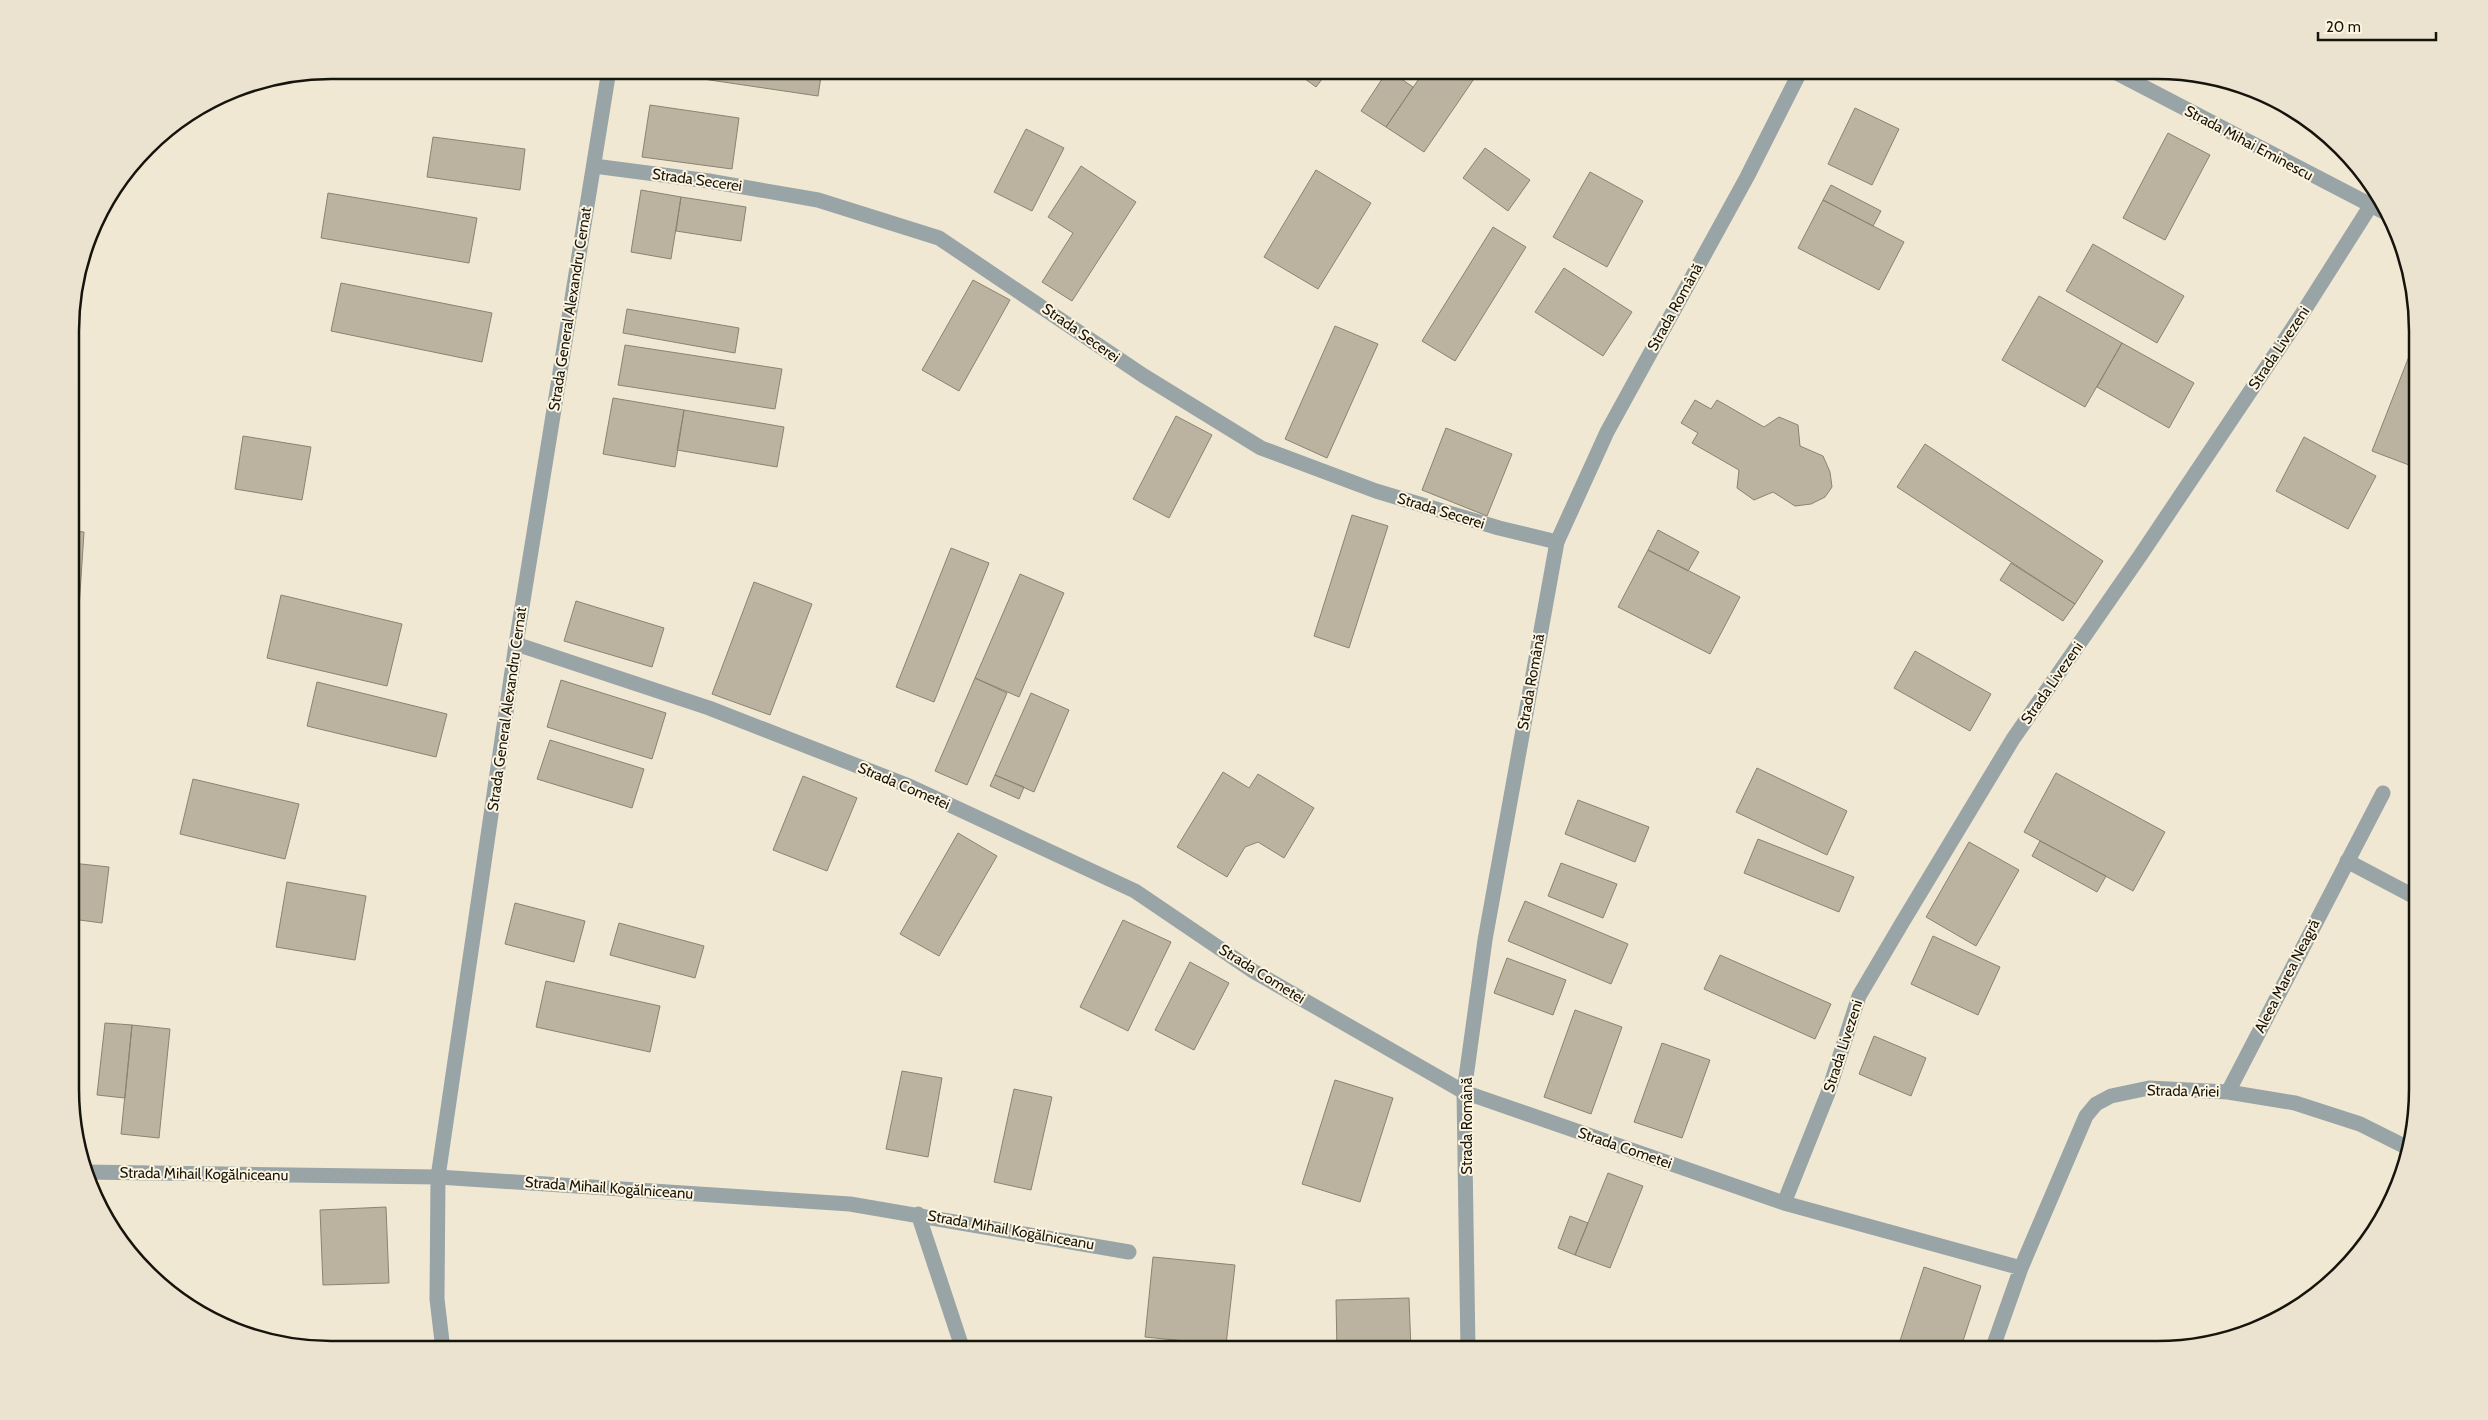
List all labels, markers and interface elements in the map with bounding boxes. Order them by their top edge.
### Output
scale bar [2318,10,2436,42]
text: 20 m [2326,18,2361,36]
street label: Strada Mihai Eminescu [2182,102,2316,184]
street label: Strada Secerei [651,165,743,195]
street label: Strada General Alexandru Cernat [545,206,595,412]
street label: Strada Română [1644,259,1707,354]
street label: Strada Secerei [1039,300,1123,366]
street label: Strada Livezeni [2245,303,2313,393]
street label: Strada Secerei [1395,489,1487,533]
street label: Strada General Alexandru Cernat [484,606,530,812]
street label: Strada Română [1514,632,1548,731]
street label: Strada Livezeni [2017,638,2087,728]
street label: Strada Cometei [855,759,953,813]
street label: Aleea Marea Neagră [2251,915,2324,1036]
street label: Strada Cometei [1216,940,1308,1008]
street label: Strada Livezeni [1820,998,1866,1094]
street label: Strada Română [1458,1077,1476,1175]
street label: Strada Ariei [2147,1081,2219,1101]
street label: Strada Cometei [1576,1123,1674,1173]
street label: Strada Mihail Kogălniceanu [119,1164,289,1184]
street label: Strada Mihail Kogălniceanu [524,1173,694,1203]
street label: Strada Mihail Kogălniceanu [926,1206,1096,1254]

